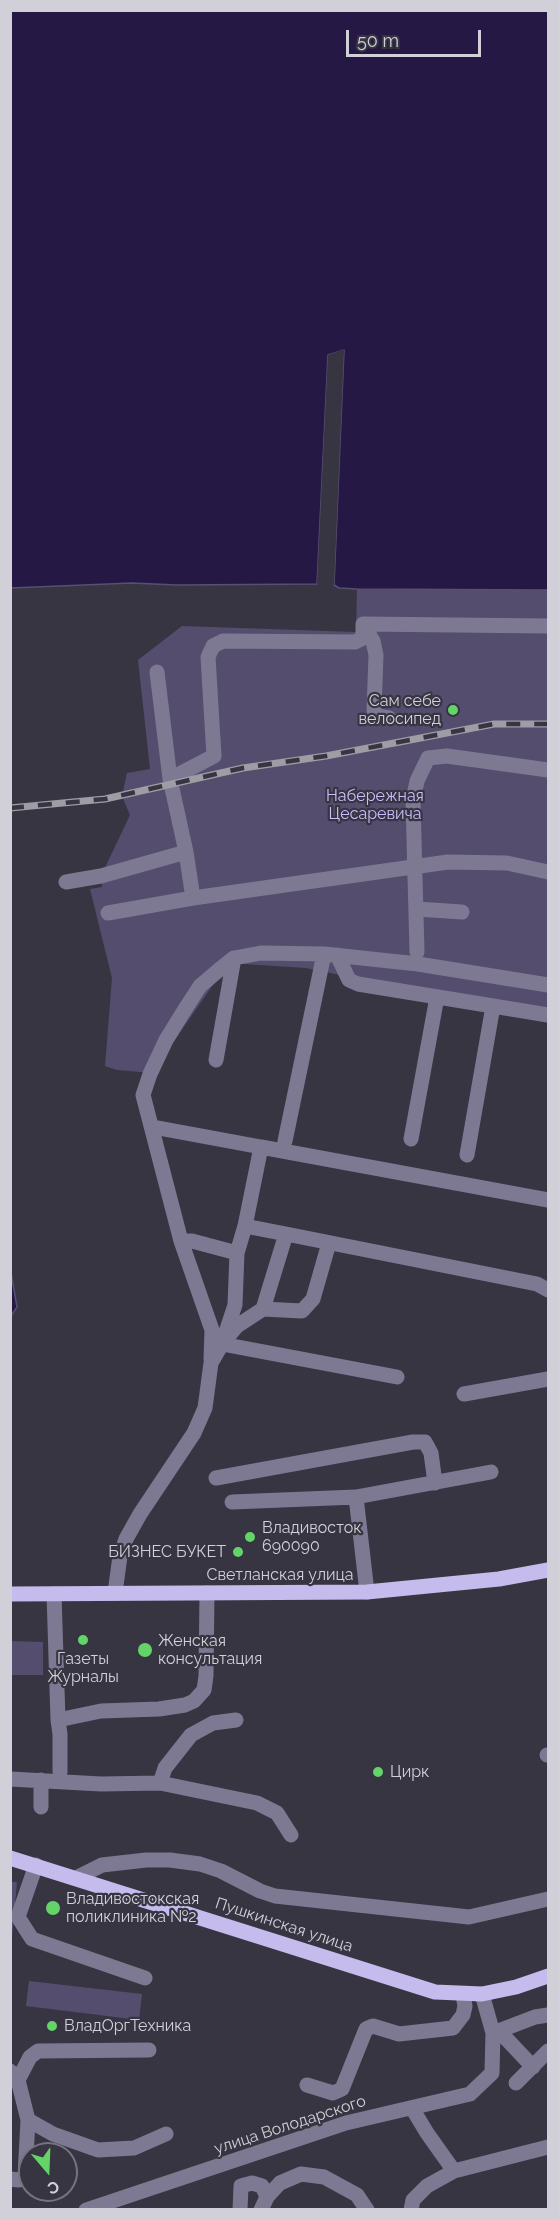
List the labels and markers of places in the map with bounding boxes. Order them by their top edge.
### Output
place label: Сам себе велосипед [358,691,441,729]
marker: Сам себе велосипед [446,703,460,717]
place label: Владивосток 690090 [262,1518,362,1556]
marker: Владивосток 690090 [243,1530,257,1544]
place label: БИЗНЕС БУКЕТ [108,1542,226,1562]
marker: БИЗНЕС БУКЕТ [231,1545,245,1559]
place label: Женская консультация [158,1631,262,1669]
marker: Газеты Журналы [76,1633,90,1647]
marker: Женская консультация [136,1641,154,1659]
place label: Газеты Журналы [47,1649,119,1687]
place label: Цирк [390,1762,429,1782]
marker: Цирк [371,1765,385,1779]
place label: Владивостокская поликлиника №2 [66,1889,199,1927]
marker: Владивостокская поликлиника №2 [44,1899,62,1917]
place label: ВладОргТехника [64,2016,191,2036]
marker: ВладОргТехника [45,2019,59,2033]

